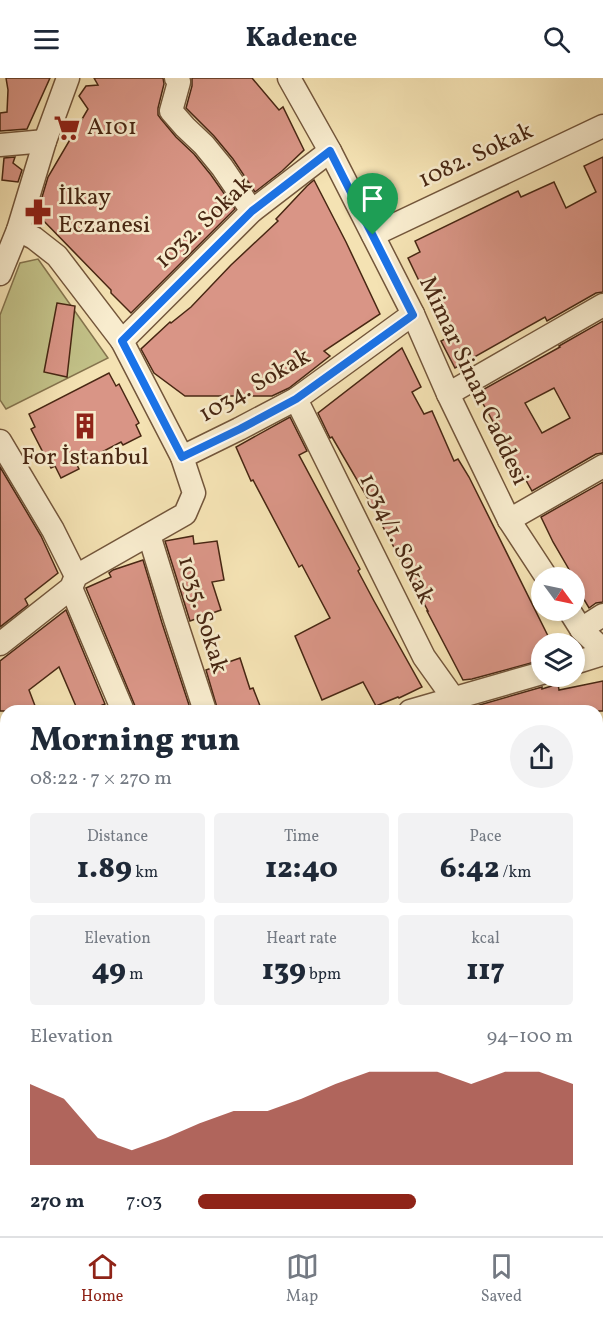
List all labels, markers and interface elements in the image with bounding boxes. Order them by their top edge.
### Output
text: Kadence [246,20,357,58]
icon: menu [30,23,63,56]
icon: search [540,23,573,56]
place label: A101 [87,111,137,145]
supermarket icon: A101 [52,113,82,143]
street label: 1082. Sokak [413,115,539,197]
street label: 1032. Sokak [148,169,260,277]
pin [347,173,398,235]
place label: İlkay Eczanesi [58,181,150,243]
icon: arrive [356,182,389,215]
pharmacy icon: İlkay Eczanesi [23,197,53,227]
street label: Mimar Sinan Caddesi [410,271,536,491]
street label: 1034. Sokak [193,340,317,432]
building icon: For İstanbul [70,411,100,441]
place label: For İstanbul [21,441,149,475]
street label: 1034/1. Sokak [350,468,442,610]
street label: 1035. Sokak [168,552,236,678]
north arrow [531,567,585,621]
map controls [531,567,585,687]
button: layers [531,633,585,687]
text: Morning run [30,719,240,765]
button: share [510,725,573,788]
text: 08:22 · 7 × 270 m [30,765,172,793]
text: Distance [87,826,148,848]
text: Time [284,826,319,848]
text: Pace [469,826,502,848]
text: 1.89 [77,848,132,890]
text: 12:40 [265,848,338,890]
text: 6:42 [440,848,499,890]
text: km [132,862,158,884]
text: /km [499,862,531,884]
text: Elevation [84,928,151,950]
text: Heart rate [266,928,337,950]
text: kcal [471,928,500,950]
text: 49 [92,950,126,992]
text: 139 [262,950,306,992]
text: 117 [466,950,505,992]
text: m [126,964,143,986]
text: bpm [306,964,341,986]
text: Elevation [30,1023,113,1051]
text: 94–100 m [487,1023,573,1051]
text: 270 m [30,1188,85,1216]
text: 7:03 [126,1188,162,1216]
tab: Home [81,1250,123,1308]
tab: Map [286,1250,319,1308]
tab: Saved [481,1250,522,1308]

